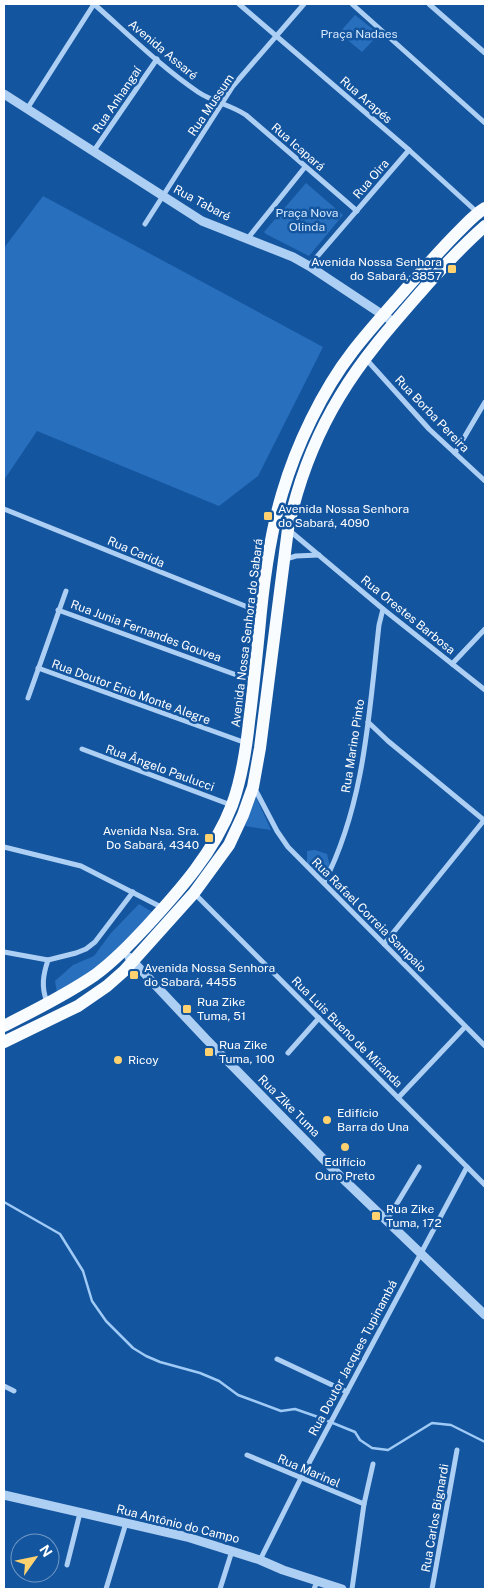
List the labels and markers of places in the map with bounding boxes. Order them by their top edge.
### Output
place label: Avenida Nossa Senhora do Sabará, 3857 [311,255,442,283]
marker: Avenida Nossa Senhora do Sabará, 3857 [446,263,458,275]
place label: Avenida Nossa Senhora do Sabará, 4090 [278,502,409,530]
marker: Avenida Nossa Senhora do Sabará, 4090 [262,510,274,522]
place label: Avenida Nsa. Sra. Do Sabará, 4340 [103,824,199,852]
marker: Avenida Nsa. Sra. Do Sabará, 4340 [203,832,215,844]
place label: Avenida Nossa Senhora do Sabará, 4455 [144,961,275,989]
marker: Avenida Nossa Senhora do Sabará, 4455 [128,969,140,981]
place label: Rua Zike Tuma, 51 [197,995,246,1023]
marker: Rua Zike Tuma, 51 [181,1003,193,1015]
place label: Rua Zike Tuma, 100 [219,1038,275,1066]
marker: Rua Zike Tuma, 100 [203,1046,215,1058]
place label: Ricoy [128,1053,159,1067]
marker: Ricoy [112,1054,124,1066]
place label: Edifício Barra do Una [337,1106,409,1134]
marker: Edifício Barra do Una [321,1114,333,1126]
marker: Edifício Ouro Preto [339,1141,351,1153]
place label: Edifício Ouro Preto [315,1155,375,1183]
place label: Rua Zike Tuma, 172 [386,1202,442,1230]
marker: Rua Zike Tuma, 172 [370,1210,382,1222]

